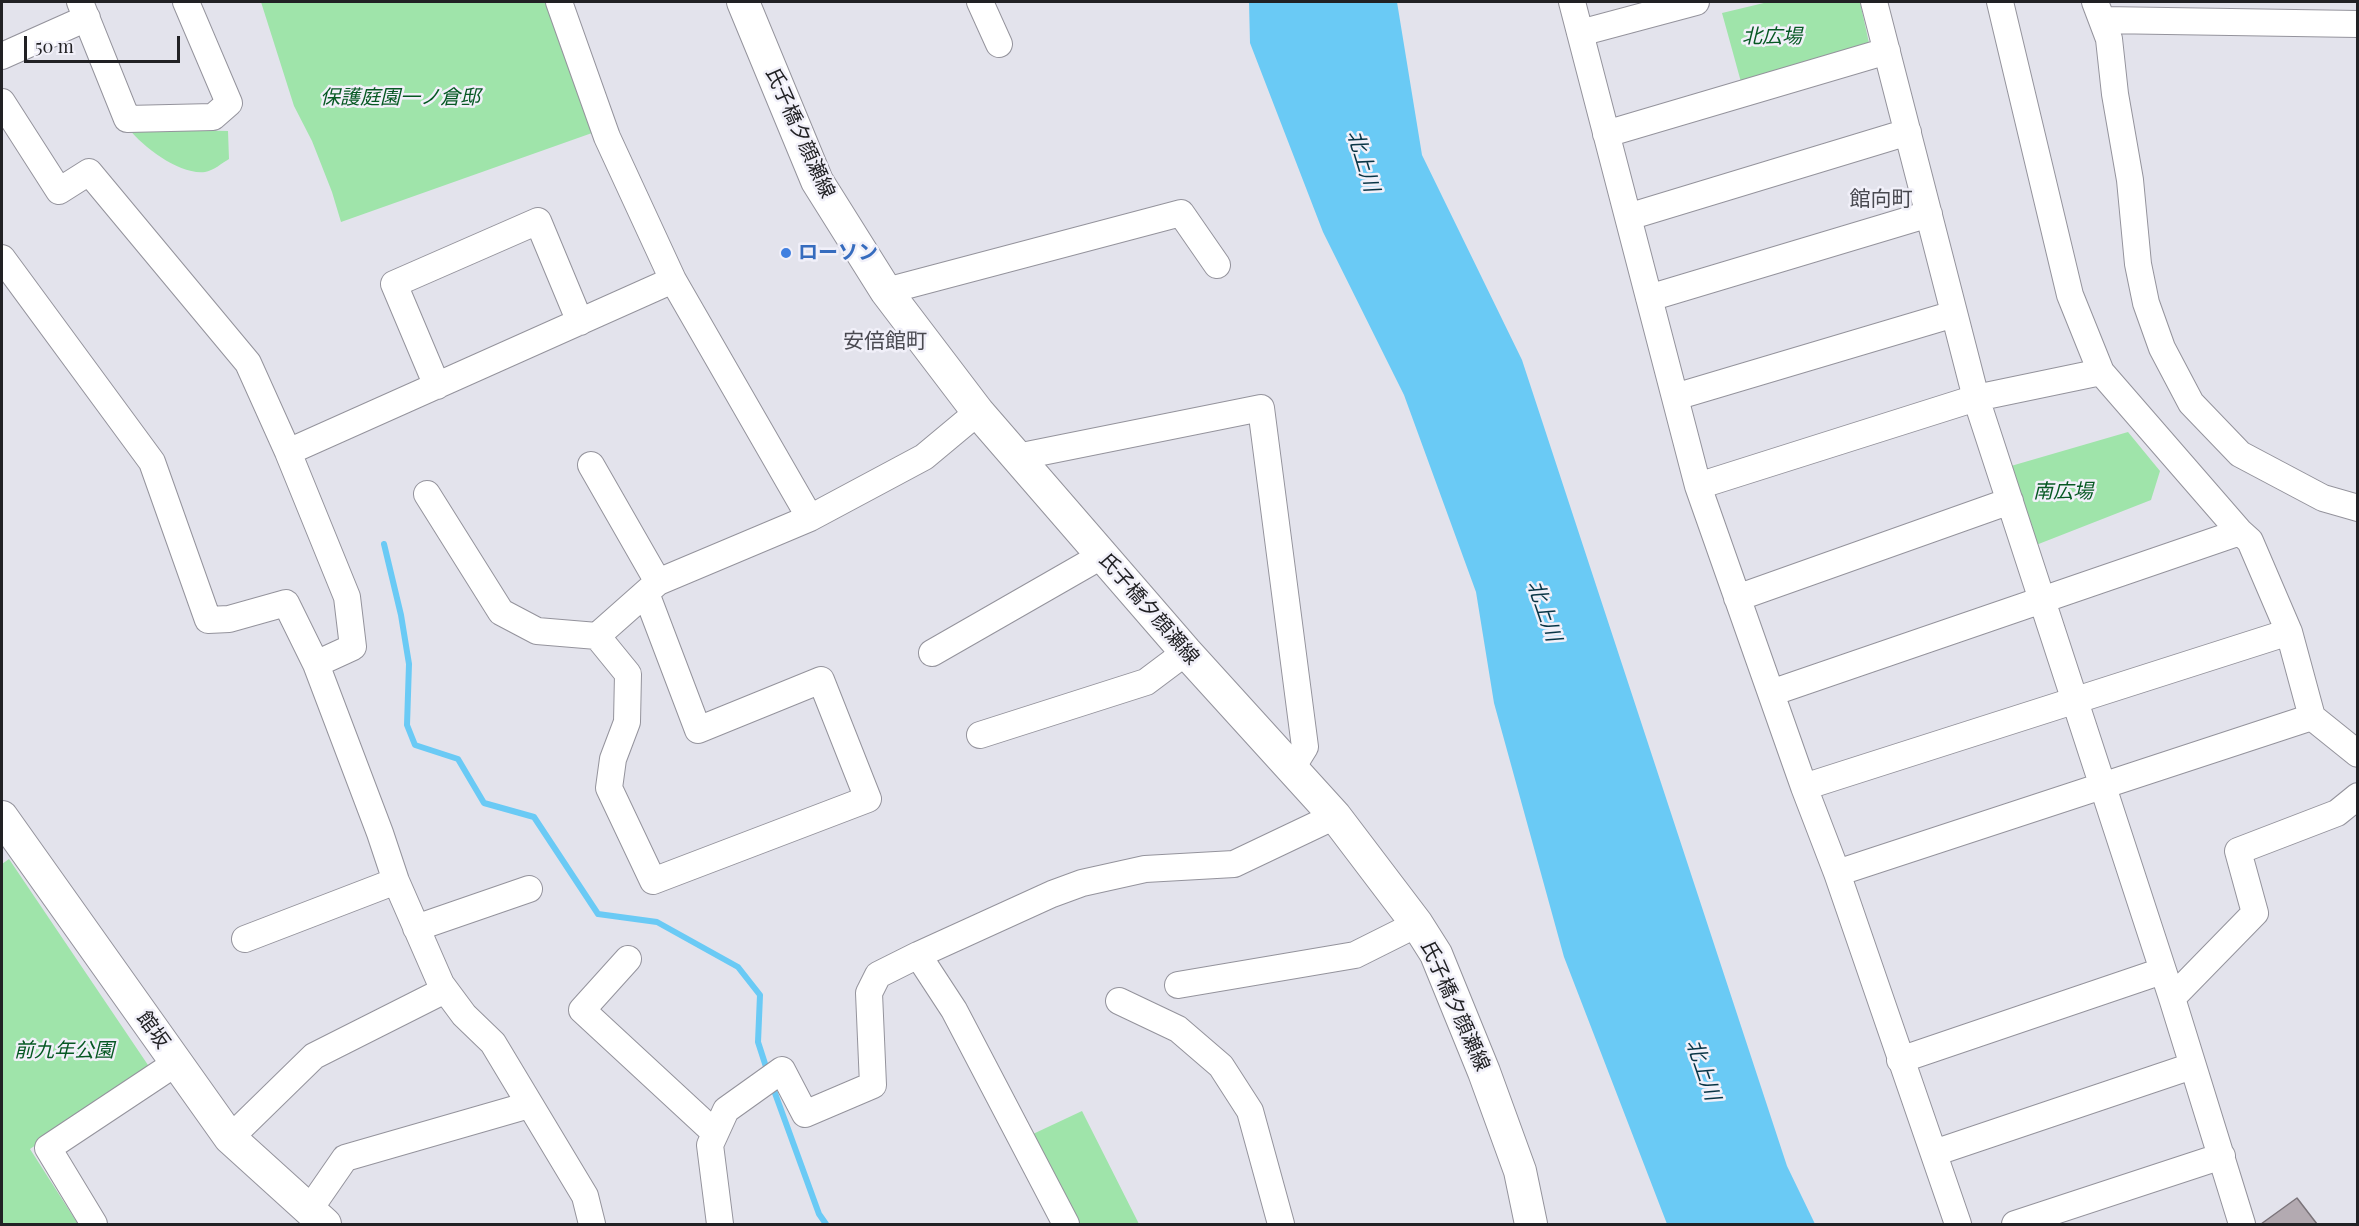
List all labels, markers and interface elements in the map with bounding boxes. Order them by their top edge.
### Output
scale bar [27,24,183,62]
park label: 北広場 [1742,25,1802,49]
text: 50 m [35,34,74,58]
street label: 氏子橋夕顔瀬線 [761,64,839,202]
park label: 保護庭園一ノ倉邸 [320,86,480,110]
water label: 北上川 [1342,127,1384,195]
district label: 館向町 [1850,186,1912,212]
place label: ローソン [798,241,878,265]
marker: ローソン [779,246,793,260]
district label: 安倍館町 [843,328,927,354]
park label: 南広場 [2033,480,2093,504]
street label: 氏子橋夕顔瀬線 [1094,548,1204,670]
water label: 北上川 [1522,577,1566,645]
street label: 氏子橋夕顔瀬線 [1416,937,1494,1075]
street label: 館坂 [132,1007,174,1053]
water label: 北上川 [1681,1036,1725,1104]
park label: 前九年公園 [14,1039,114,1063]

